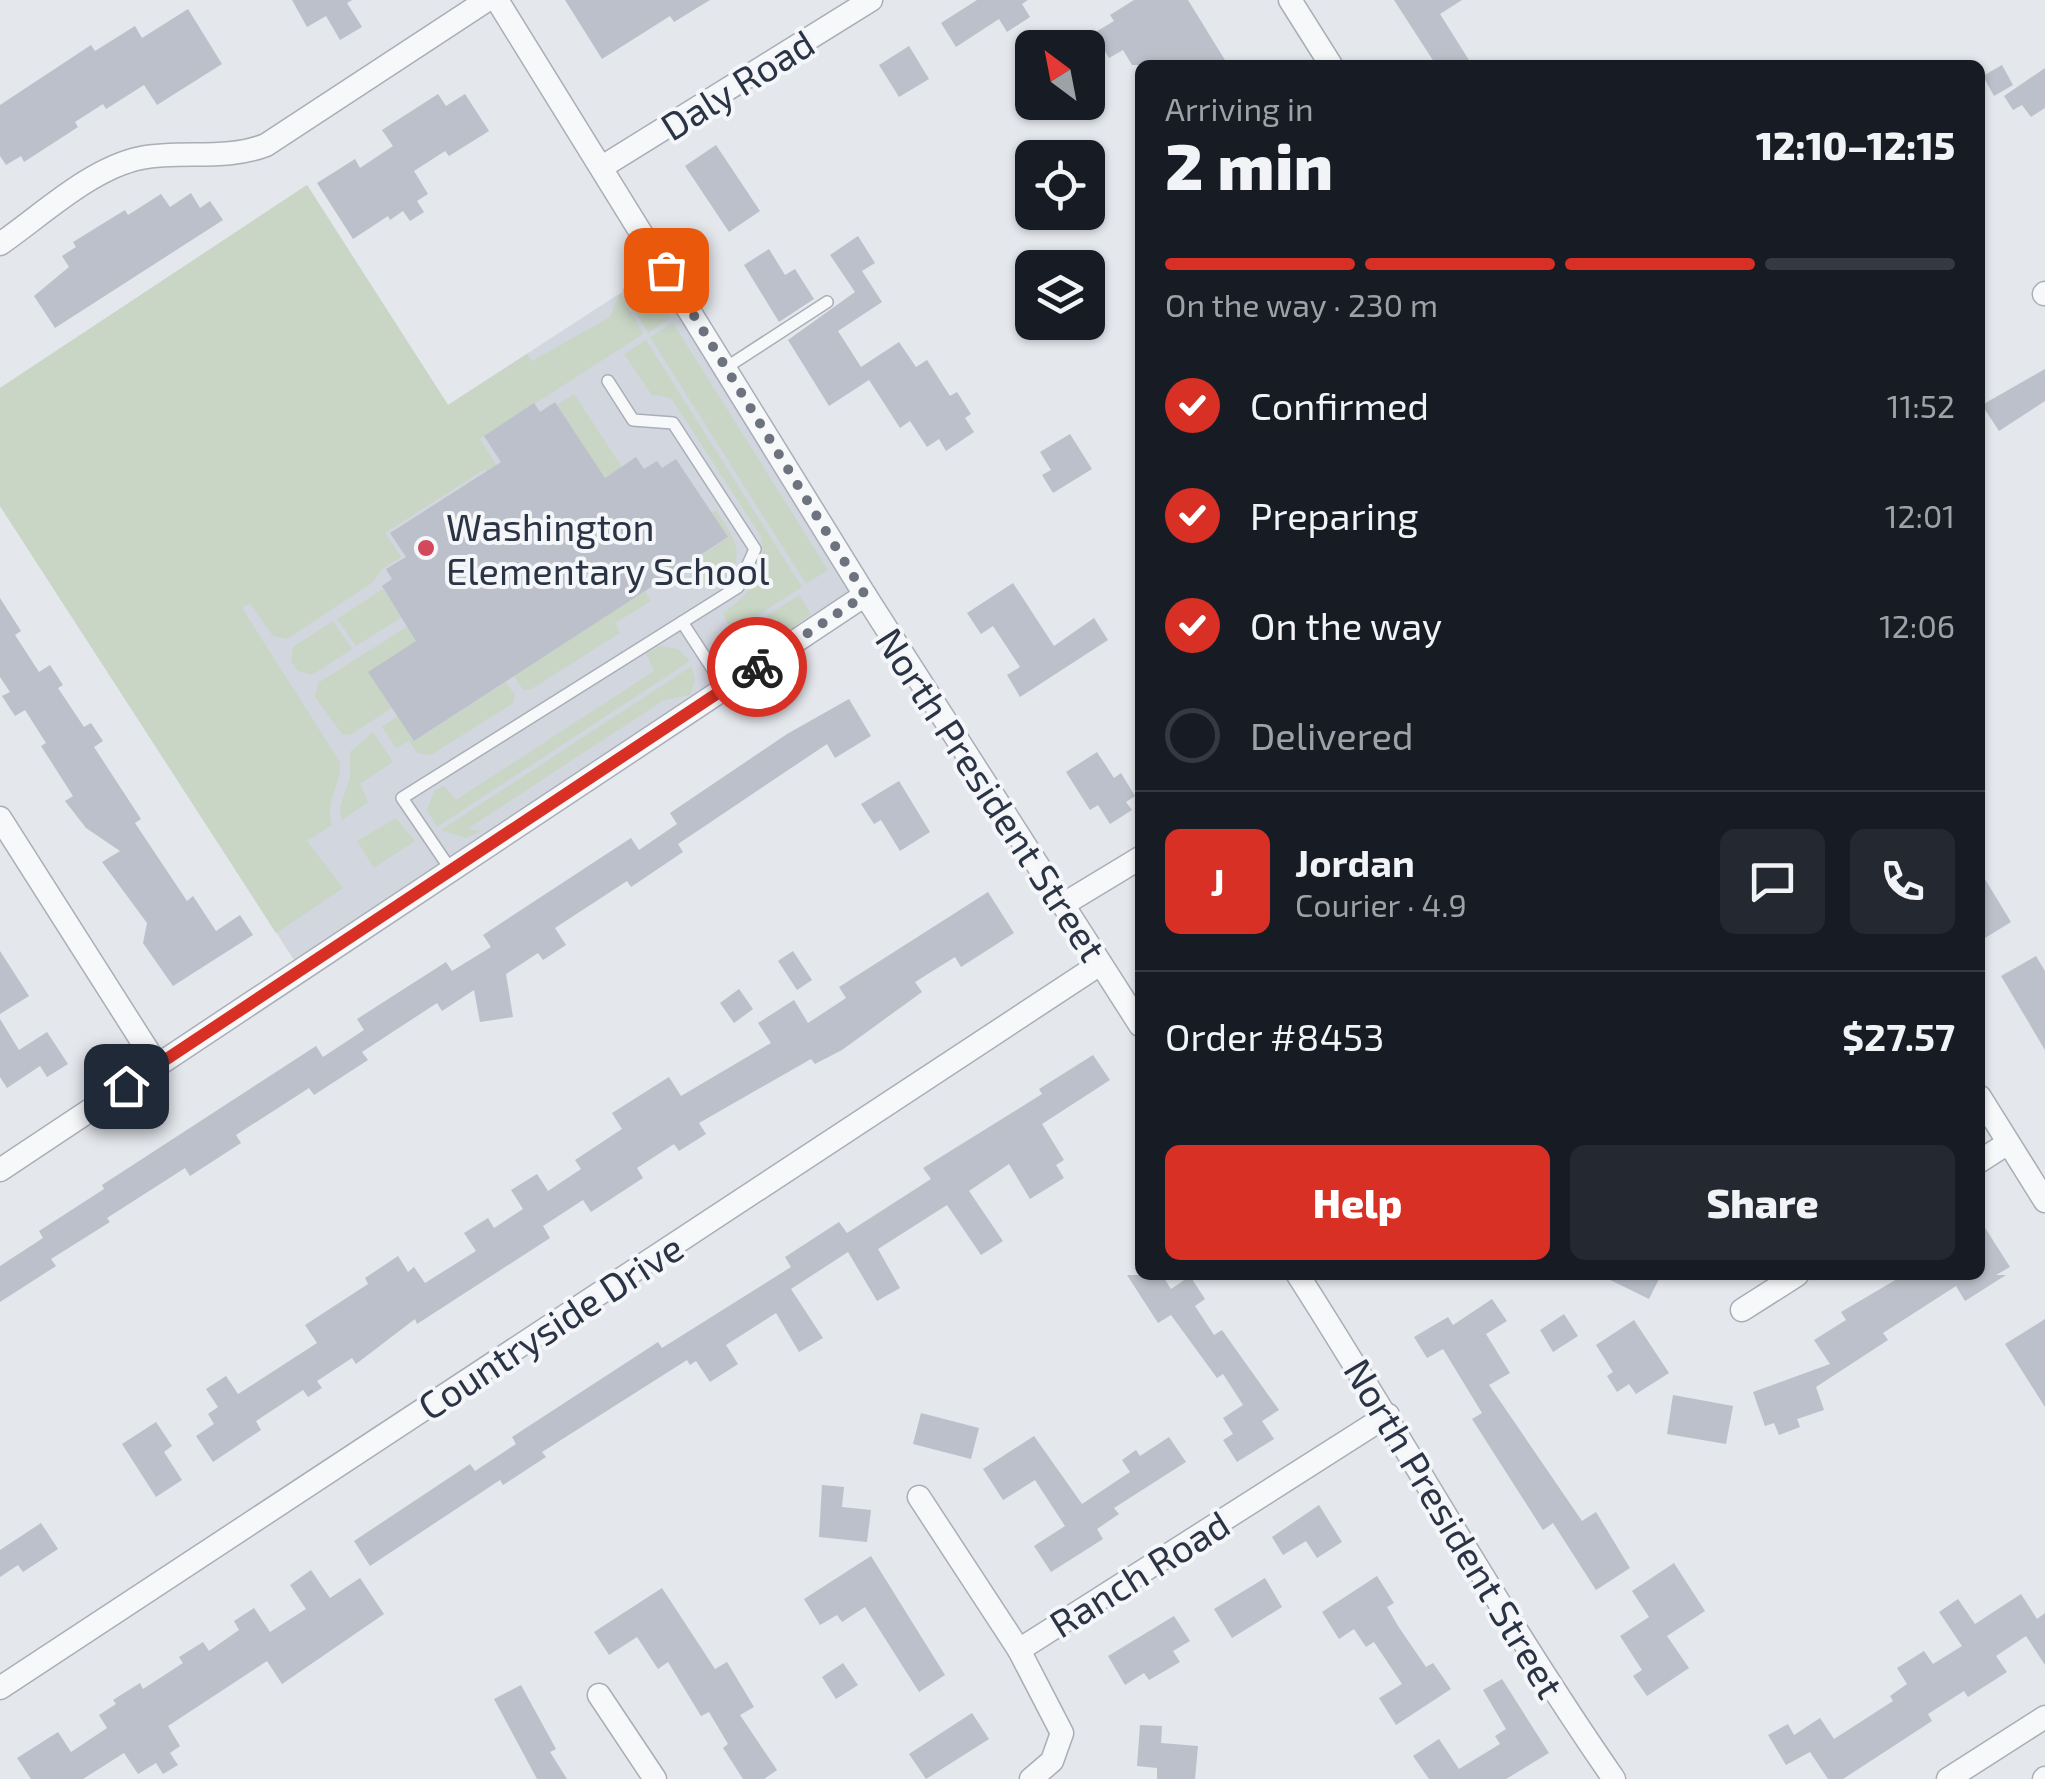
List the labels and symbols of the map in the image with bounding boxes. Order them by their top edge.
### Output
street label: Daly Road [652,19,822,149]
north arrow [1015,30,1105,120]
pin [624,228,709,313]
place label: Washington Elementary School [446,503,770,593]
marker: Washington Elementary School [415,537,437,559]
courier [707,617,807,717]
street label: North President Street [867,619,1117,969]
pin [84,1044,169,1129]
street label: Countryside Drive [409,1223,691,1429]
street label: North President Street [1335,1350,1575,1706]
street label: Ranch Road [1041,1500,1237,1646]

